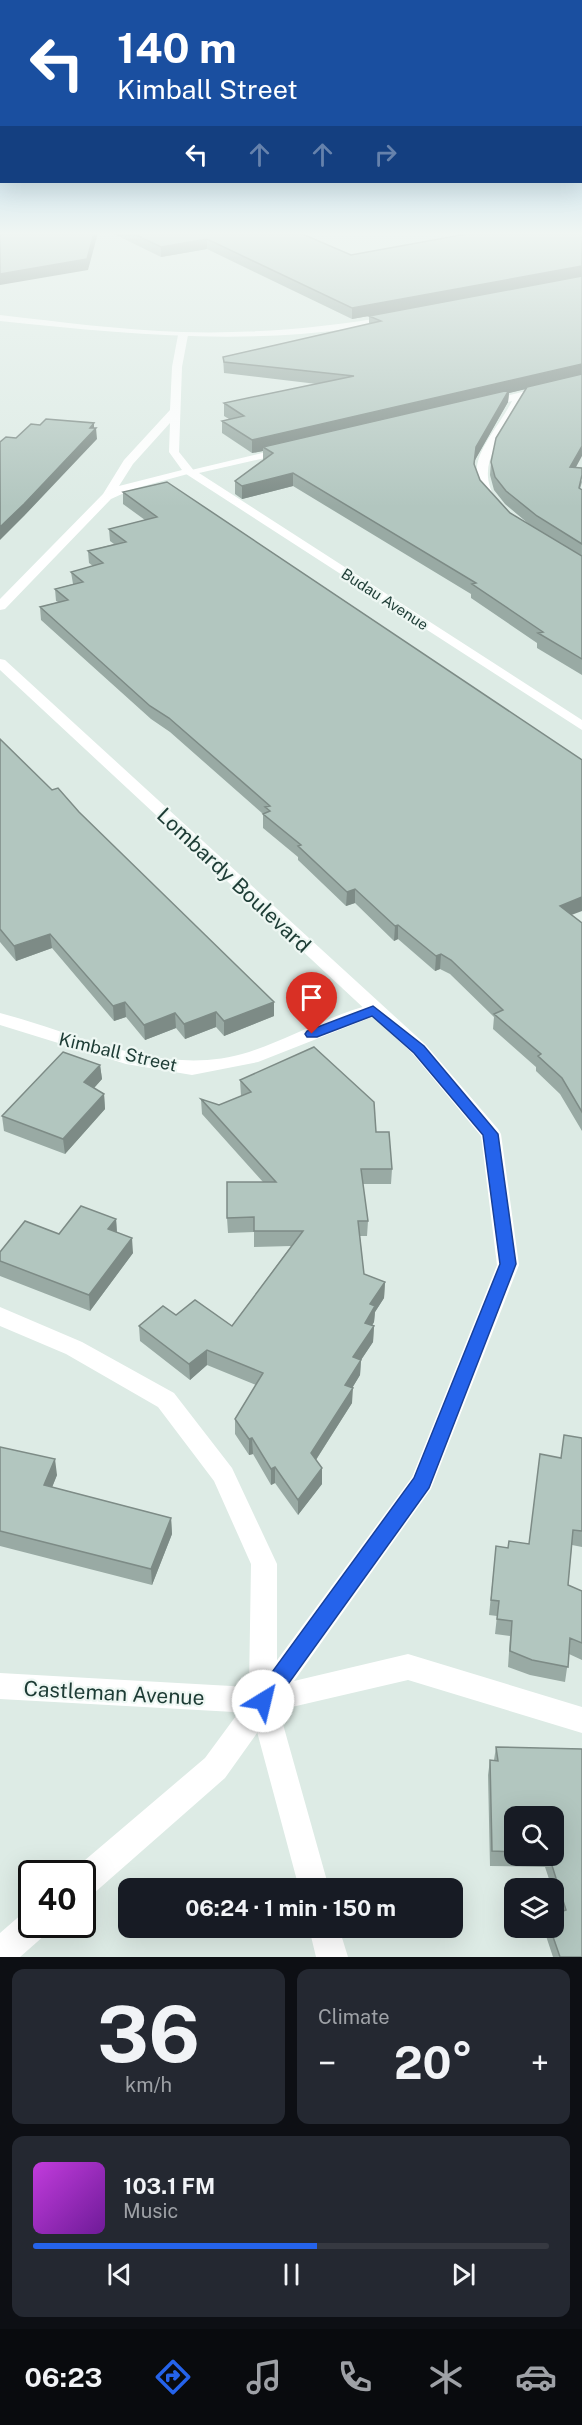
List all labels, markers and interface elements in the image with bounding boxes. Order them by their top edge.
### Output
text: 140 m [117,23,237,72]
icon: left [18,24,96,102]
text: Kimball Street [117,73,298,105]
icon: left [180,138,213,171]
icon: ahead [243,138,276,171]
icon: ahead [306,138,339,171]
icon: right [369,138,402,171]
street label: Budau Avenue [338,565,432,633]
street label: Lombardy Boulevard [152,802,316,958]
pin [286,972,337,1034]
icon: arrive [295,981,328,1014]
street label: Kimball Street [57,1028,179,1076]
position arrow [231,1669,295,1733]
street label: Castleman Avenue [23,1676,205,1710]
map controls [504,1806,564,1938]
button: search [504,1806,564,1866]
speed limit sign: 40 [18,1860,96,1938]
button: layers [504,1878,564,1938]
text: 06:24 · 1 min · 150 m [185,1895,396,1921]
text: 36 [97,1988,200,2080]
text: Climate [318,2005,390,2029]
text: 20° [394,2036,473,2089]
text: − [318,2044,336,2082]
text: + [531,2044,549,2082]
text: km/h [125,2073,172,2097]
text: 103.1 FM [123,2173,215,2199]
text: Music [123,2199,178,2223]
icon: previous [103,2258,136,2291]
icon: pause [275,2258,308,2291]
icon: next [447,2258,480,2291]
icon: directions [152,2356,194,2398]
icon: music [243,2356,285,2398]
icon: phone [334,2356,376,2398]
icon: climate [425,2356,467,2398]
icon: car [515,2356,557,2398]
text: 06:23 [24,2361,103,2393]

